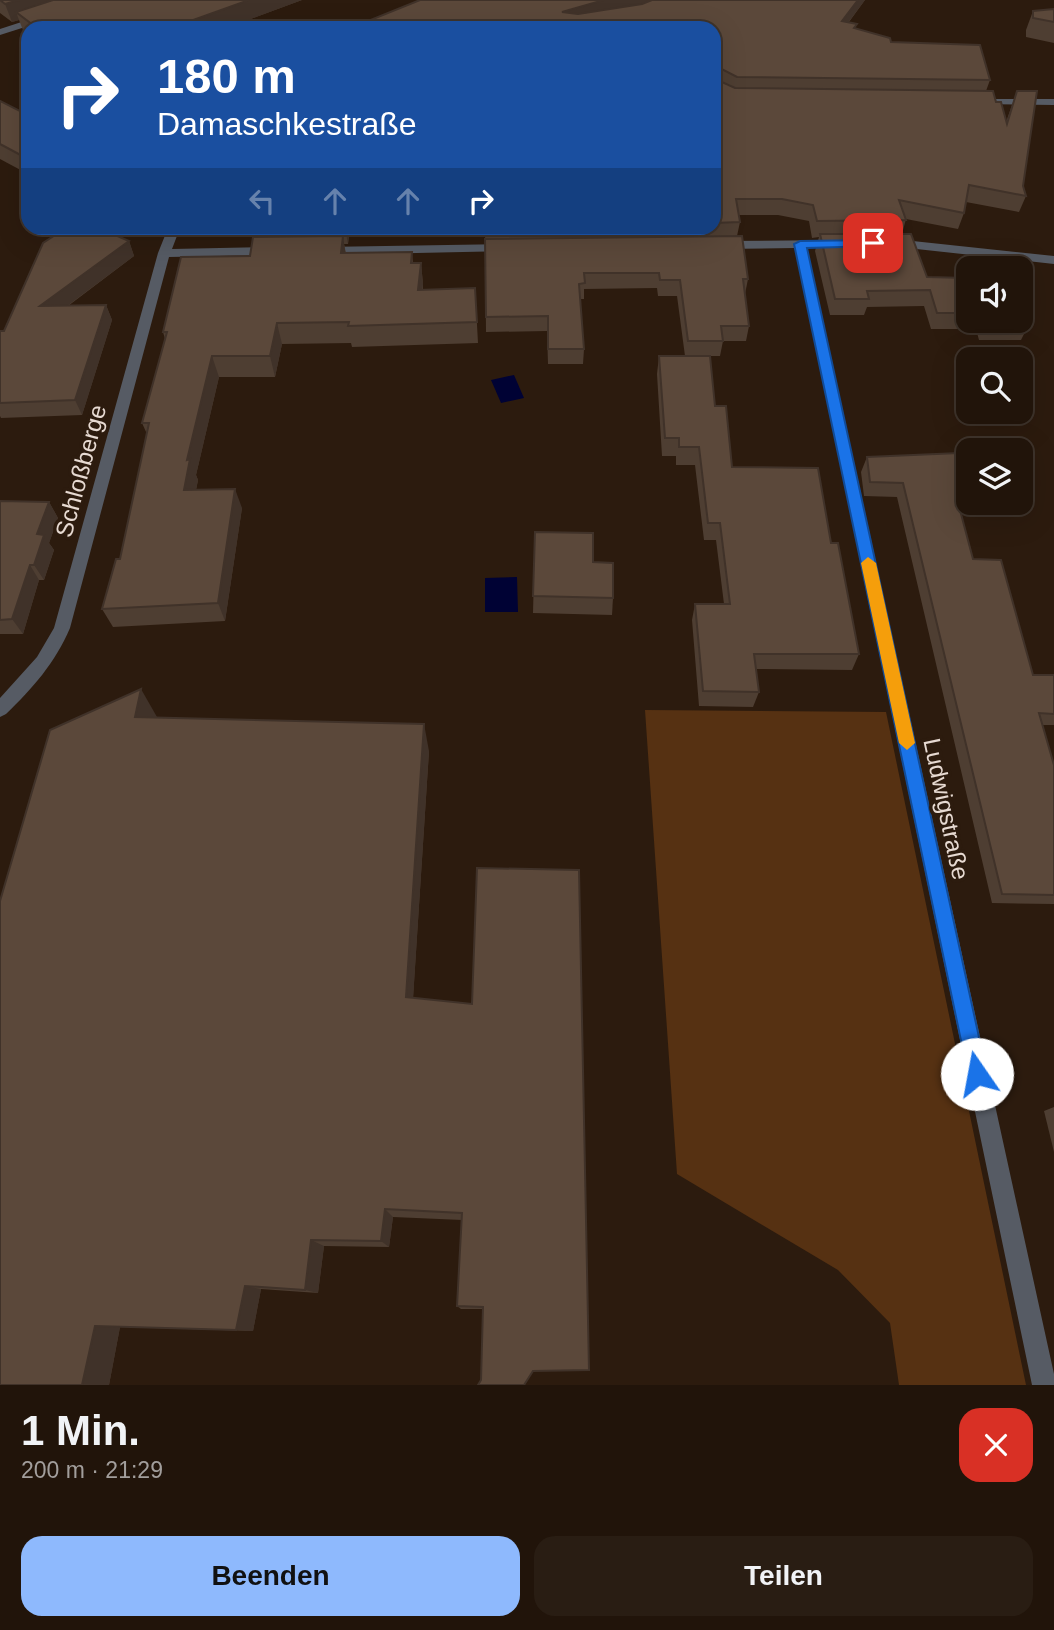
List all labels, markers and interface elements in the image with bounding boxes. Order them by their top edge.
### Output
icon: right [42,49,133,140]
text: 180 m [157,49,296,103]
text: Damaschkestraße [157,106,417,142]
icon: left [243,182,281,220]
icon: ahead [316,182,354,220]
icon: ahead [389,182,427,220]
icon: right [462,182,500,220]
pin [843,213,903,273]
icon: arrive [854,224,892,262]
map controls [956,256,1033,515]
button: sound [956,256,1033,333]
button: search [956,347,1033,424]
street label: Schloßberge [50,402,111,540]
button: layers [956,438,1033,515]
street label: Ludwigstraße [918,736,975,882]
position arrow [940,1037,1014,1111]
text: 1 Min. [21,1407,140,1454]
button: close [959,1408,1033,1482]
text: 200 m · 21:29 [21,1457,163,1483]
button: Beenden [21,1536,520,1616]
button: Teilen [534,1536,1033,1616]

